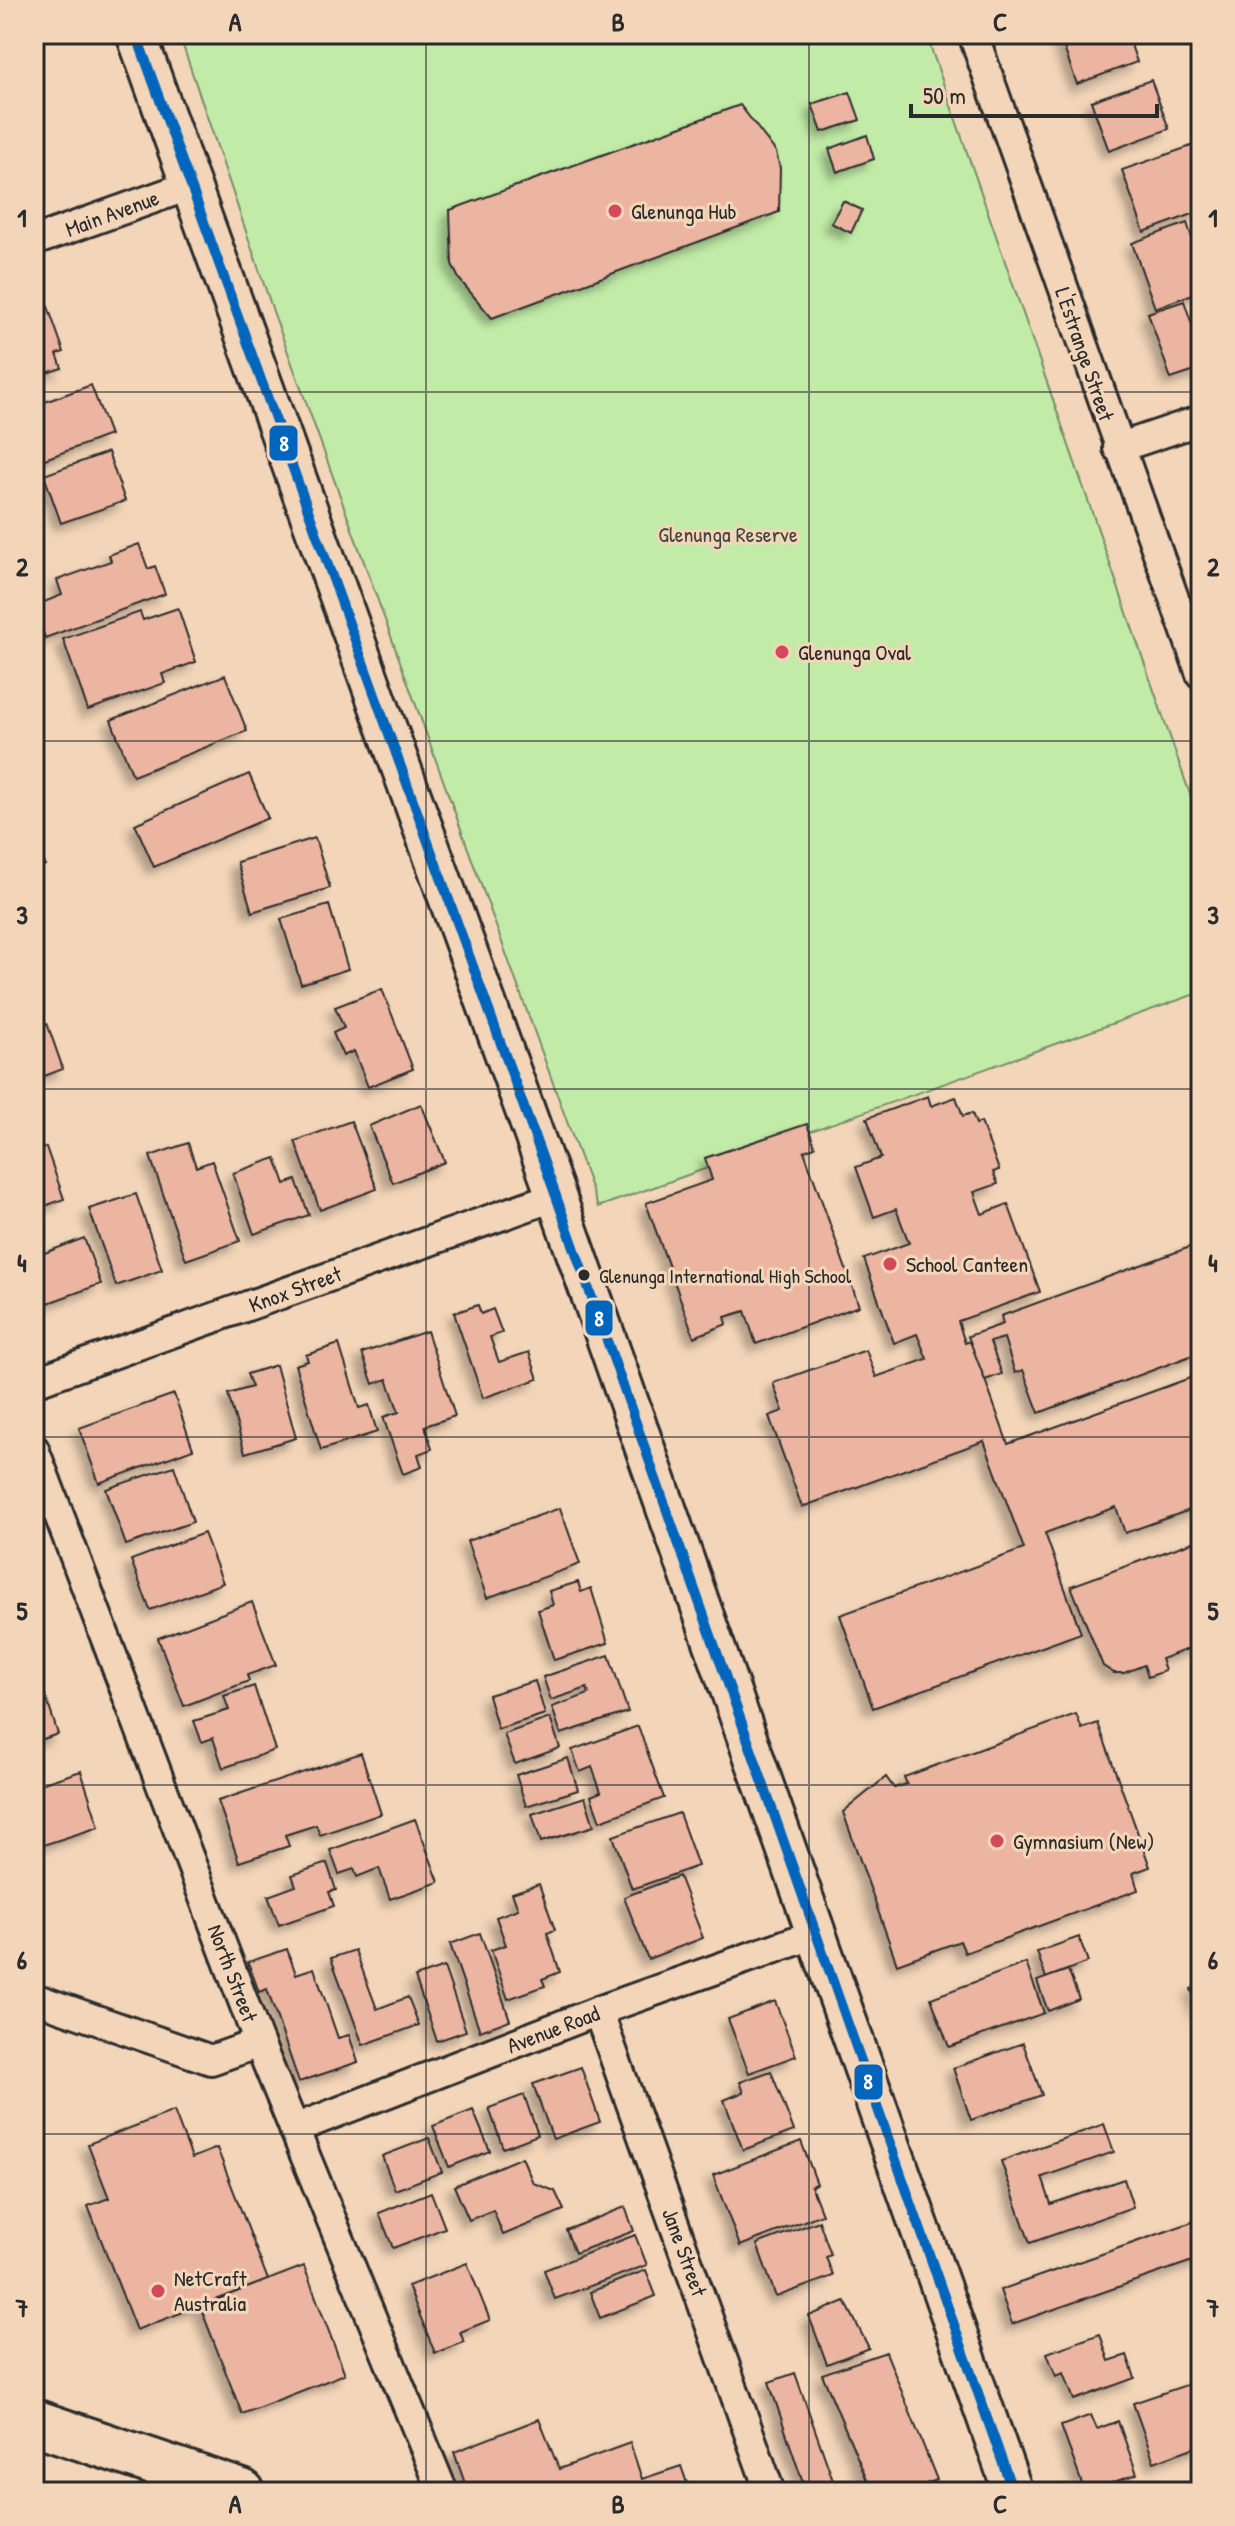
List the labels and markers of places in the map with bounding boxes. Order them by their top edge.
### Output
place label: Glenunga Hub [631,196,737,226]
marker: Glenunga Hub [606,202,624,220]
place label: Glenunga Oval [798,637,911,667]
marker: Glenunga Oval [773,643,791,661]
place label: School Canteen [906,1249,1028,1279]
marker: School Canteen [881,1255,899,1273]
place label: Glenunga International High School [599,1262,852,1289]
marker: Glenunga International High School [576,1267,592,1283]
place label: Gymnasium (New) [1013,1826,1155,1856]
marker: Gymnasium (New) [988,1832,1006,1850]
place label: NetCraft Australia [174,2263,247,2318]
marker: NetCraft Australia [149,2282,167,2300]

